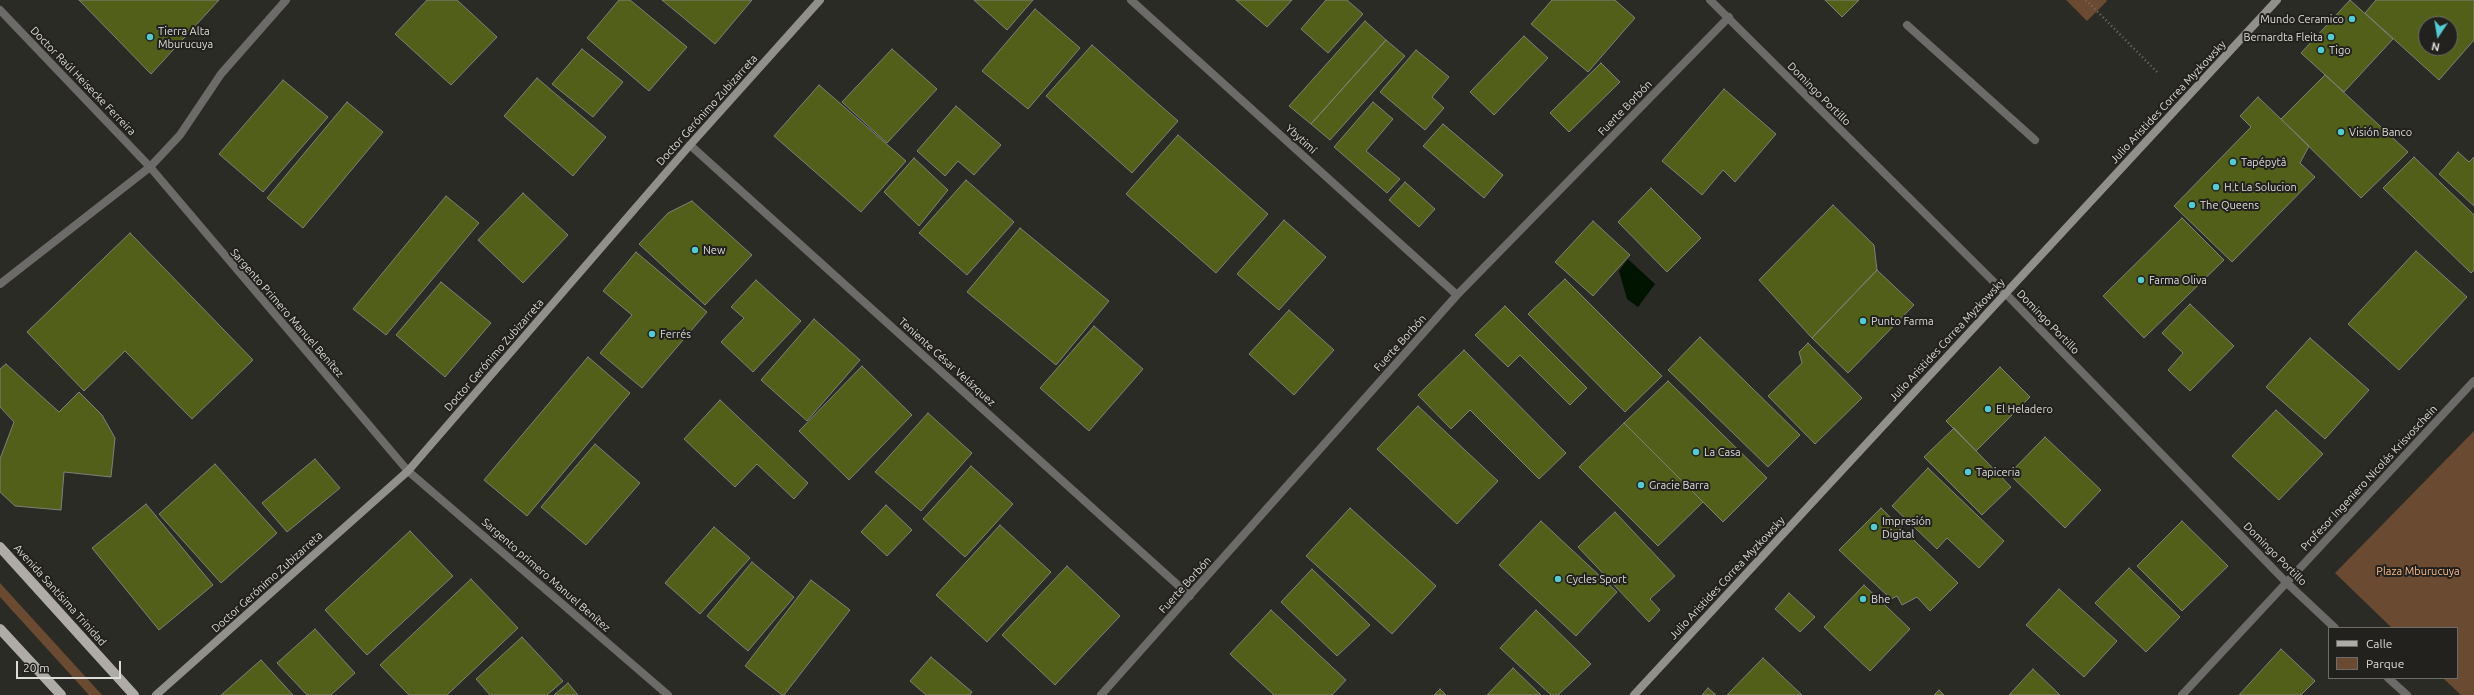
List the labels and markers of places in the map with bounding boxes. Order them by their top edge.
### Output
place label: Mundo Ceramico [2260,12,2344,26]
marker: Mundo Ceramico [2347,14,2357,24]
place label: Tierra Alta Mburucuya [158,24,213,50]
place label: Bernardta Fleita [2243,30,2323,44]
marker: Tierra Alta Mburucuya [145,32,155,42]
marker: Bernardta Fleita [2326,32,2336,42]
place label: Tigo [2329,43,2351,57]
marker: Tigo [2316,45,2326,55]
place label: Visión Banco [2349,125,2412,139]
marker: Visión Banco [2336,127,2346,137]
place label: Tapépytâ [2241,155,2287,169]
marker: Tapépytâ [2228,157,2238,167]
place label: H.t La Solucion [2224,180,2297,194]
marker: H.t La Solucion [2211,182,2221,192]
place label: The Queens [2200,198,2259,212]
marker: The Queens [2187,200,2197,210]
place label: New [703,243,725,257]
marker: New [690,245,700,255]
place label: Farma Oliva [2149,273,2207,287]
marker: Farma Oliva [2136,275,2146,285]
place label: Punto Farma [1871,314,1934,328]
marker: Punto Farma [1858,316,1868,326]
place label: Ferrés [660,327,691,341]
marker: Ferrés [647,329,657,339]
place label: El Heladero [1996,402,2053,416]
marker: El Heladero [1983,404,1993,414]
place label: La Casa [1704,445,1741,459]
marker: La Casa [1691,447,1701,457]
place label: Tapiceria [1976,465,2020,479]
marker: Tapiceria [1963,467,1973,477]
place label: Gracie Barra [1649,478,1709,492]
marker: Gracie Barra [1636,480,1646,490]
place label: Impresión Digital [1882,514,1931,540]
marker: Impresión Digital [1869,522,1879,532]
place label: Cycles Sport [1566,572,1627,586]
marker: Cycles Sport [1553,574,1563,584]
place label: Bhe [1871,592,1890,606]
marker: Bhe [1858,594,1868,604]

